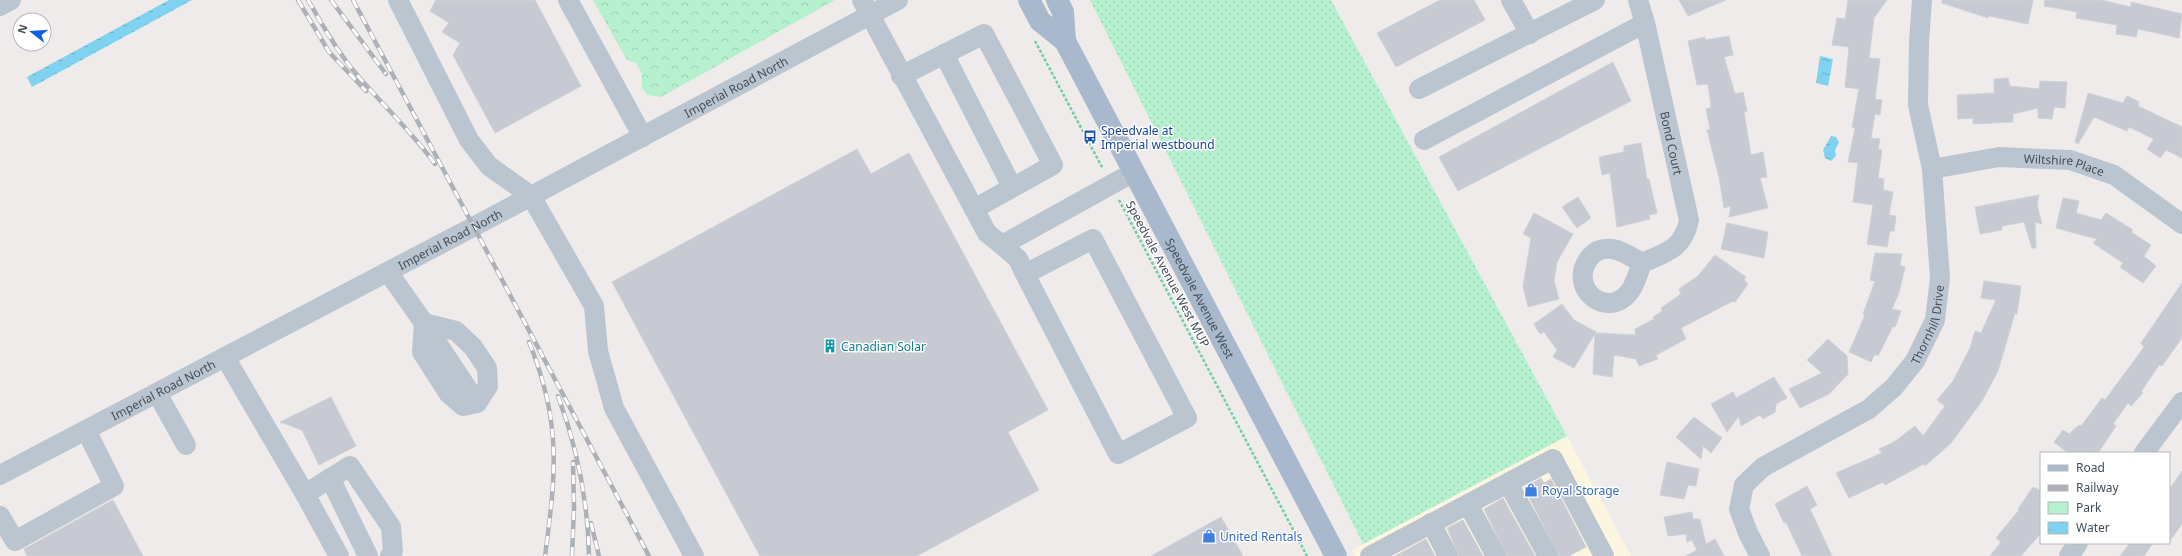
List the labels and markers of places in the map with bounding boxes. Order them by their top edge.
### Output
place label: Speedvale at Imperial westbound [1101,122,1215,153]
bus stop icon: Speedvale at Imperial westbound [1082,129,1098,145]
building icon: Canadian Solar [822,338,838,354]
place label: Canadian Solar [841,338,926,355]
shop icon: Royal Storage [1523,482,1539,498]
place label: Royal Storage [1542,482,1620,499]
shop icon: United Rentals [1201,528,1217,544]
place label: United Rentals [1220,528,1303,545]

